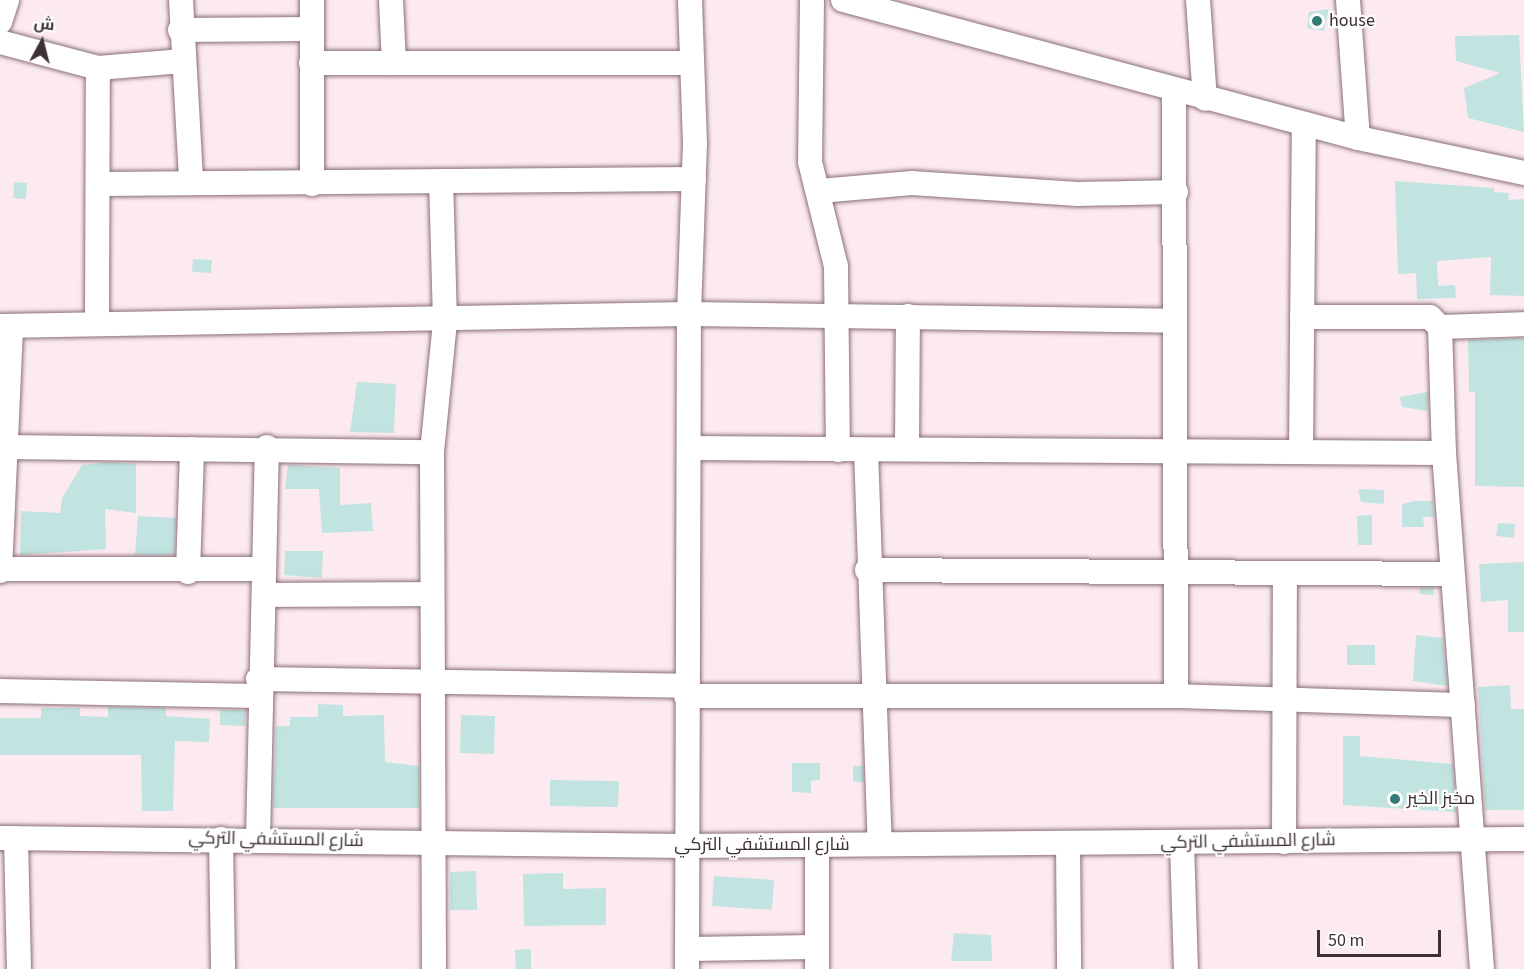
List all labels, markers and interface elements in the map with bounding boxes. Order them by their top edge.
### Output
place label: house [1329,10,1375,32]
north arrow [12,12,72,72]
text: ش [33,12,56,36]
marker: house [1310,14,1324,28]
place label: مخبز الخير [1407,788,1475,810]
marker: مخبز الخير [1388,792,1402,806]
street label: شارع المستشفي التركي [188,828,364,852]
street label: شارع المستشفي التركي [1160,830,1336,854]
street label: شارع المستشفي التركي [674,834,850,856]
scale bar [1320,918,1444,956]
text: 50 m [1328,928,1364,953]

